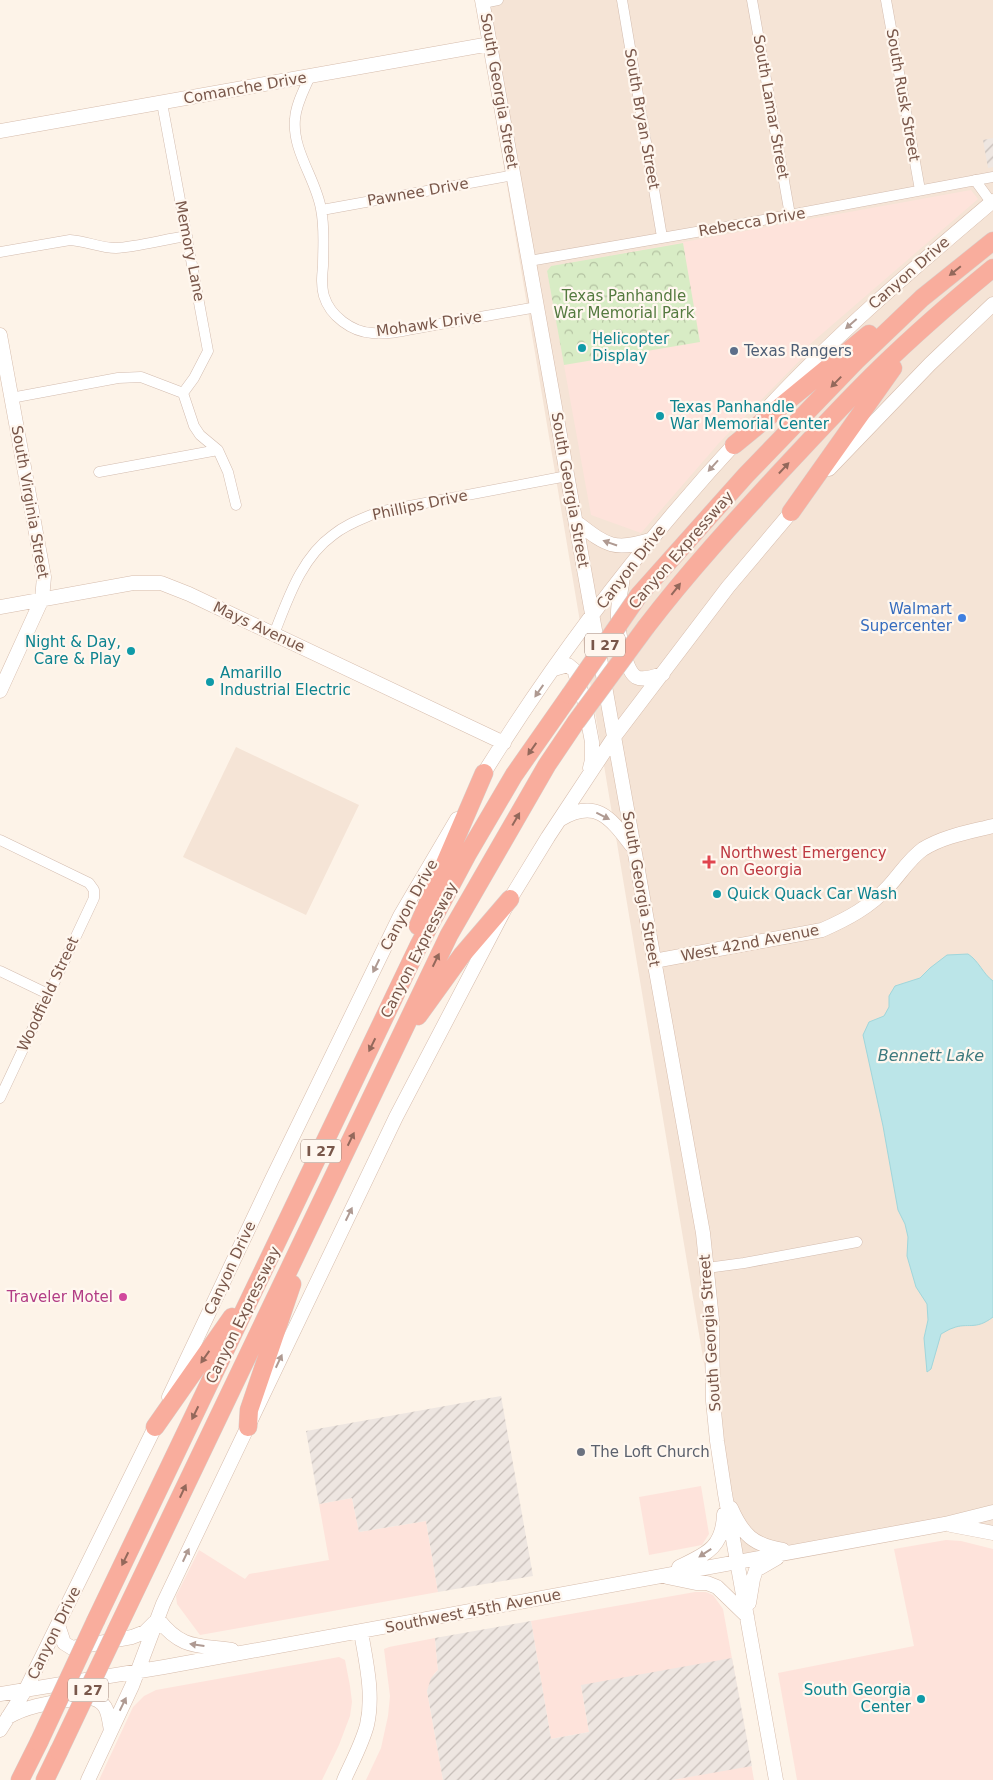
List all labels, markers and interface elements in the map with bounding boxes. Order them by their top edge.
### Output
street label: South Georgia Street [476,12,522,170]
street label: South Rusk Street [882,27,924,163]
street label: South Lamar Street [749,33,793,181]
street label: South Bryan Street [621,47,663,191]
street label: Comanche Drive [182,68,308,108]
street label: Pawnee Drive [366,174,470,210]
street label: Memory Lane [171,199,209,303]
street label: Rebecca Drive [697,204,807,240]
street label: Canyon Drive [865,233,953,313]
one-way arrow [949,266,962,277]
park label: Texas Panhandle War Memorial Park [554,287,695,322]
street label: Mohawk Drive [375,308,483,340]
one-way arrow [844,319,857,330]
place label: Helicopter Display [592,330,670,365]
marker: Helicopter Display [576,342,588,354]
place label: Texas Rangers [743,342,852,360]
marker: Texas Rangers [728,345,740,357]
one-way arrow [830,375,842,387]
place label: Texas Panhandle War Memorial Center [669,398,830,433]
marker: Texas Panhandle War Memorial Center [654,410,666,422]
street label: South Georgia Street [547,411,593,569]
street label: South Virginia Street [8,424,52,580]
one-way arrow [707,460,719,472]
one-way arrow [778,462,790,474]
street label: Phillips Drive [371,486,469,524]
street label: Canyon Expressway [625,487,737,613]
street label: Canyon Drive [593,521,669,613]
one-way arrow [602,539,617,547]
one-way arrow [670,583,681,596]
street label: Mays Avenue [210,598,308,656]
place label: Walmart Supercenter [860,600,953,635]
marker: Walmart Supercenter [956,612,968,624]
place label: Night & Day, Care & Play [25,633,121,668]
road number: I 27 [585,634,625,656]
marker: Night & Day, Care & Play [125,645,137,657]
place label: Amarillo Industrial Electric [220,664,351,699]
marker: Amarillo Industrial Electric [204,676,216,688]
one-way arrow [534,684,544,698]
one-way arrow [527,742,537,756]
street label: South Georgia Street [618,810,664,968]
one-way arrow [595,811,610,820]
one-way arrow [512,813,521,826]
place label: Northwest Emergency on Georgia [720,844,887,879]
marker: Northwest Emergency on Georgia [702,855,716,869]
street label: Canyon Drive [377,856,441,954]
street label: Canyon Expressway [377,879,461,1021]
place label: Quick Quack Car Wash [727,885,897,903]
marker: Quick Quack Car Wash [711,888,723,900]
street label: West 42nd Avenue [679,921,821,965]
street label: Woodfield Street [14,934,83,1054]
one-way arrow [432,953,440,968]
one-way arrow [371,959,379,973]
one-way arrow [367,1038,375,1052]
water label: Bennett Lake [878,1046,984,1065]
one-way arrow [347,1132,355,1146]
road number: I 27 [301,1140,341,1162]
one-way arrow [345,1207,353,1221]
street label: Canyon Drive [200,1218,260,1318]
street label: Canyon Expressway [202,1243,284,1387]
street label: South Georgia Street [696,1254,724,1412]
place label: Traveler Motel [6,1288,113,1306]
marker: Traveler Motel [117,1291,129,1303]
one-way arrow [200,1350,210,1363]
one-way arrow [275,1354,283,1368]
one-way arrow [191,1406,199,1420]
place label: The Loft Church [590,1443,710,1461]
marker: The Loft Church [575,1446,587,1458]
one-way arrow [179,1483,187,1498]
one-way arrow [183,1548,191,1562]
one-way arrow [699,1548,712,1558]
one-way arrow [121,1552,129,1566]
street label: Canyon Drive [24,1583,84,1683]
street label: Southwest 45th Avenue [384,1585,562,1637]
one-way arrow [189,1641,205,1649]
road number: I 27 [68,1678,108,1702]
place label: South Georgia Center [804,1681,912,1716]
marker: South Georgia Center [915,1693,927,1705]
one-way arrow [120,1697,128,1711]

